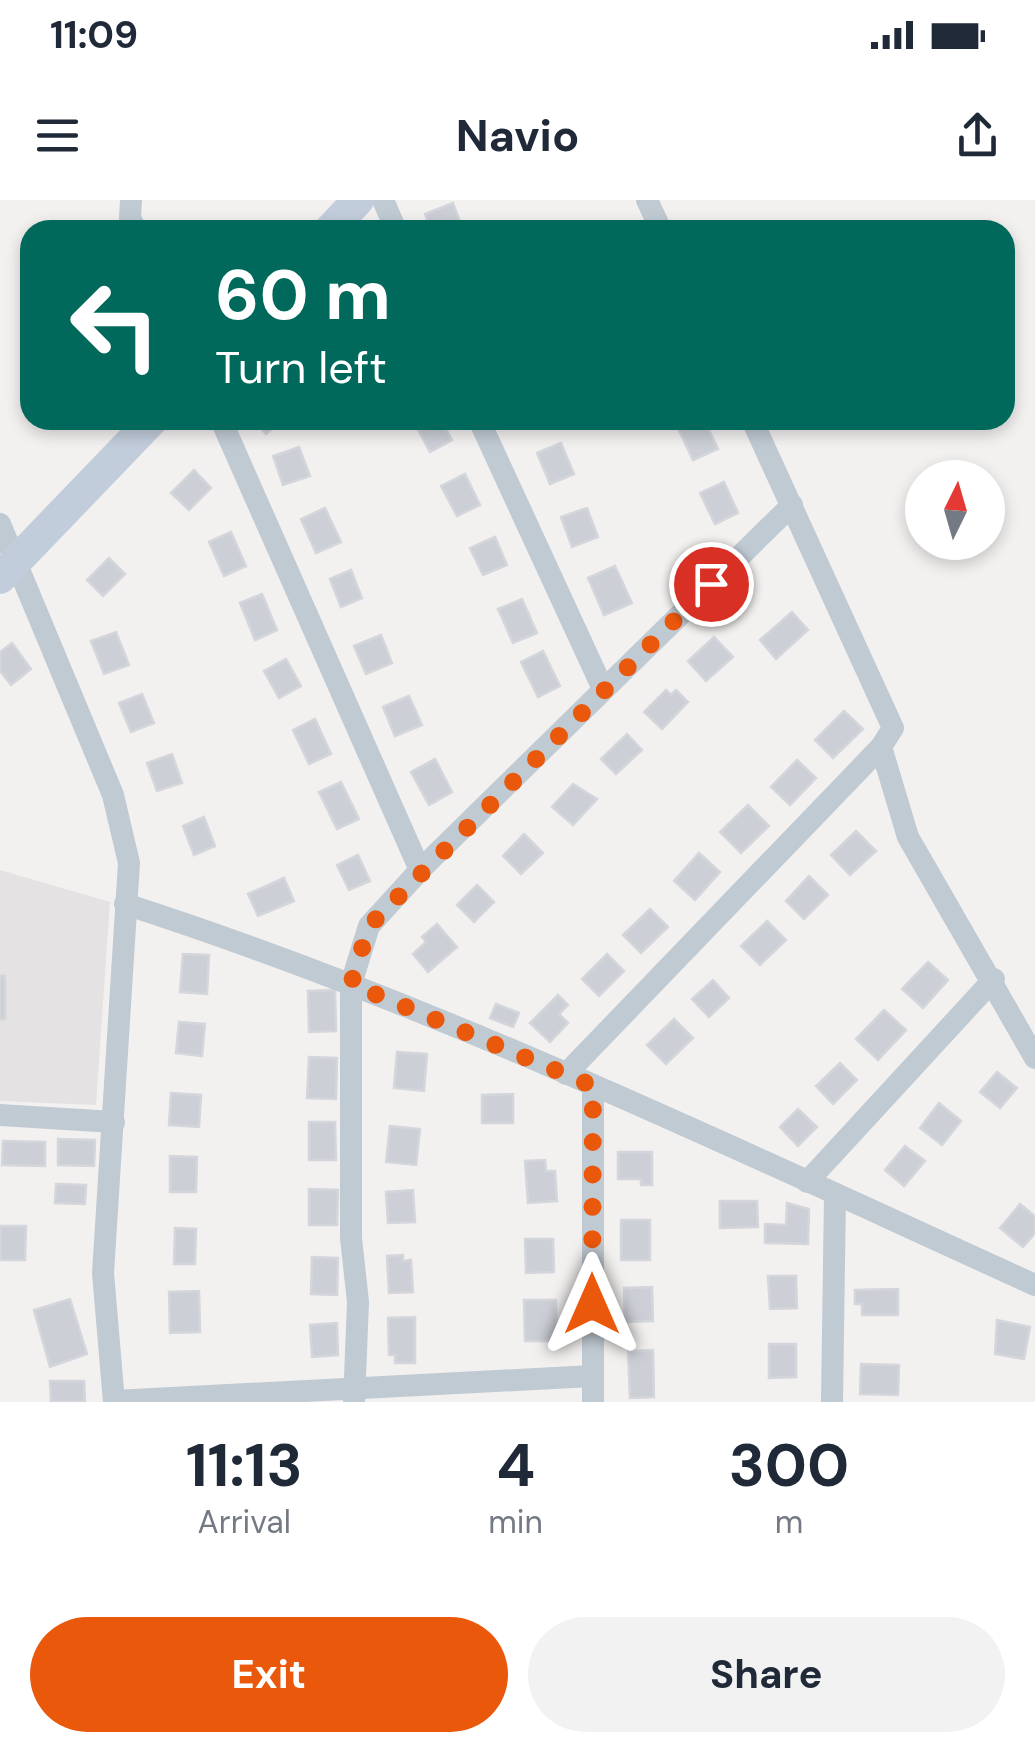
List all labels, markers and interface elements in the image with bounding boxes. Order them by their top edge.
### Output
text: 11:09 [50,10,138,60]
text: Navio [456,106,579,165]
icon: menu [30,108,85,163]
icon: share [950,108,1005,163]
text: 60 m [215,250,391,341]
icon: left [50,260,180,390]
text: Turn left [215,338,387,397]
north arrow [905,460,1005,560]
map controls [905,460,1005,560]
pin [669,542,754,627]
icon: arrive [684,557,739,612]
position arrow [540,1252,644,1356]
text: 11:13 [186,1426,303,1505]
text: 4 [496,1426,535,1505]
text: 300 [729,1426,849,1505]
text: Arrival [198,1501,291,1543]
text: min [488,1501,543,1543]
text: m [775,1501,803,1543]
button: Exit [30,1617,508,1732]
button: Share [528,1617,1005,1732]

